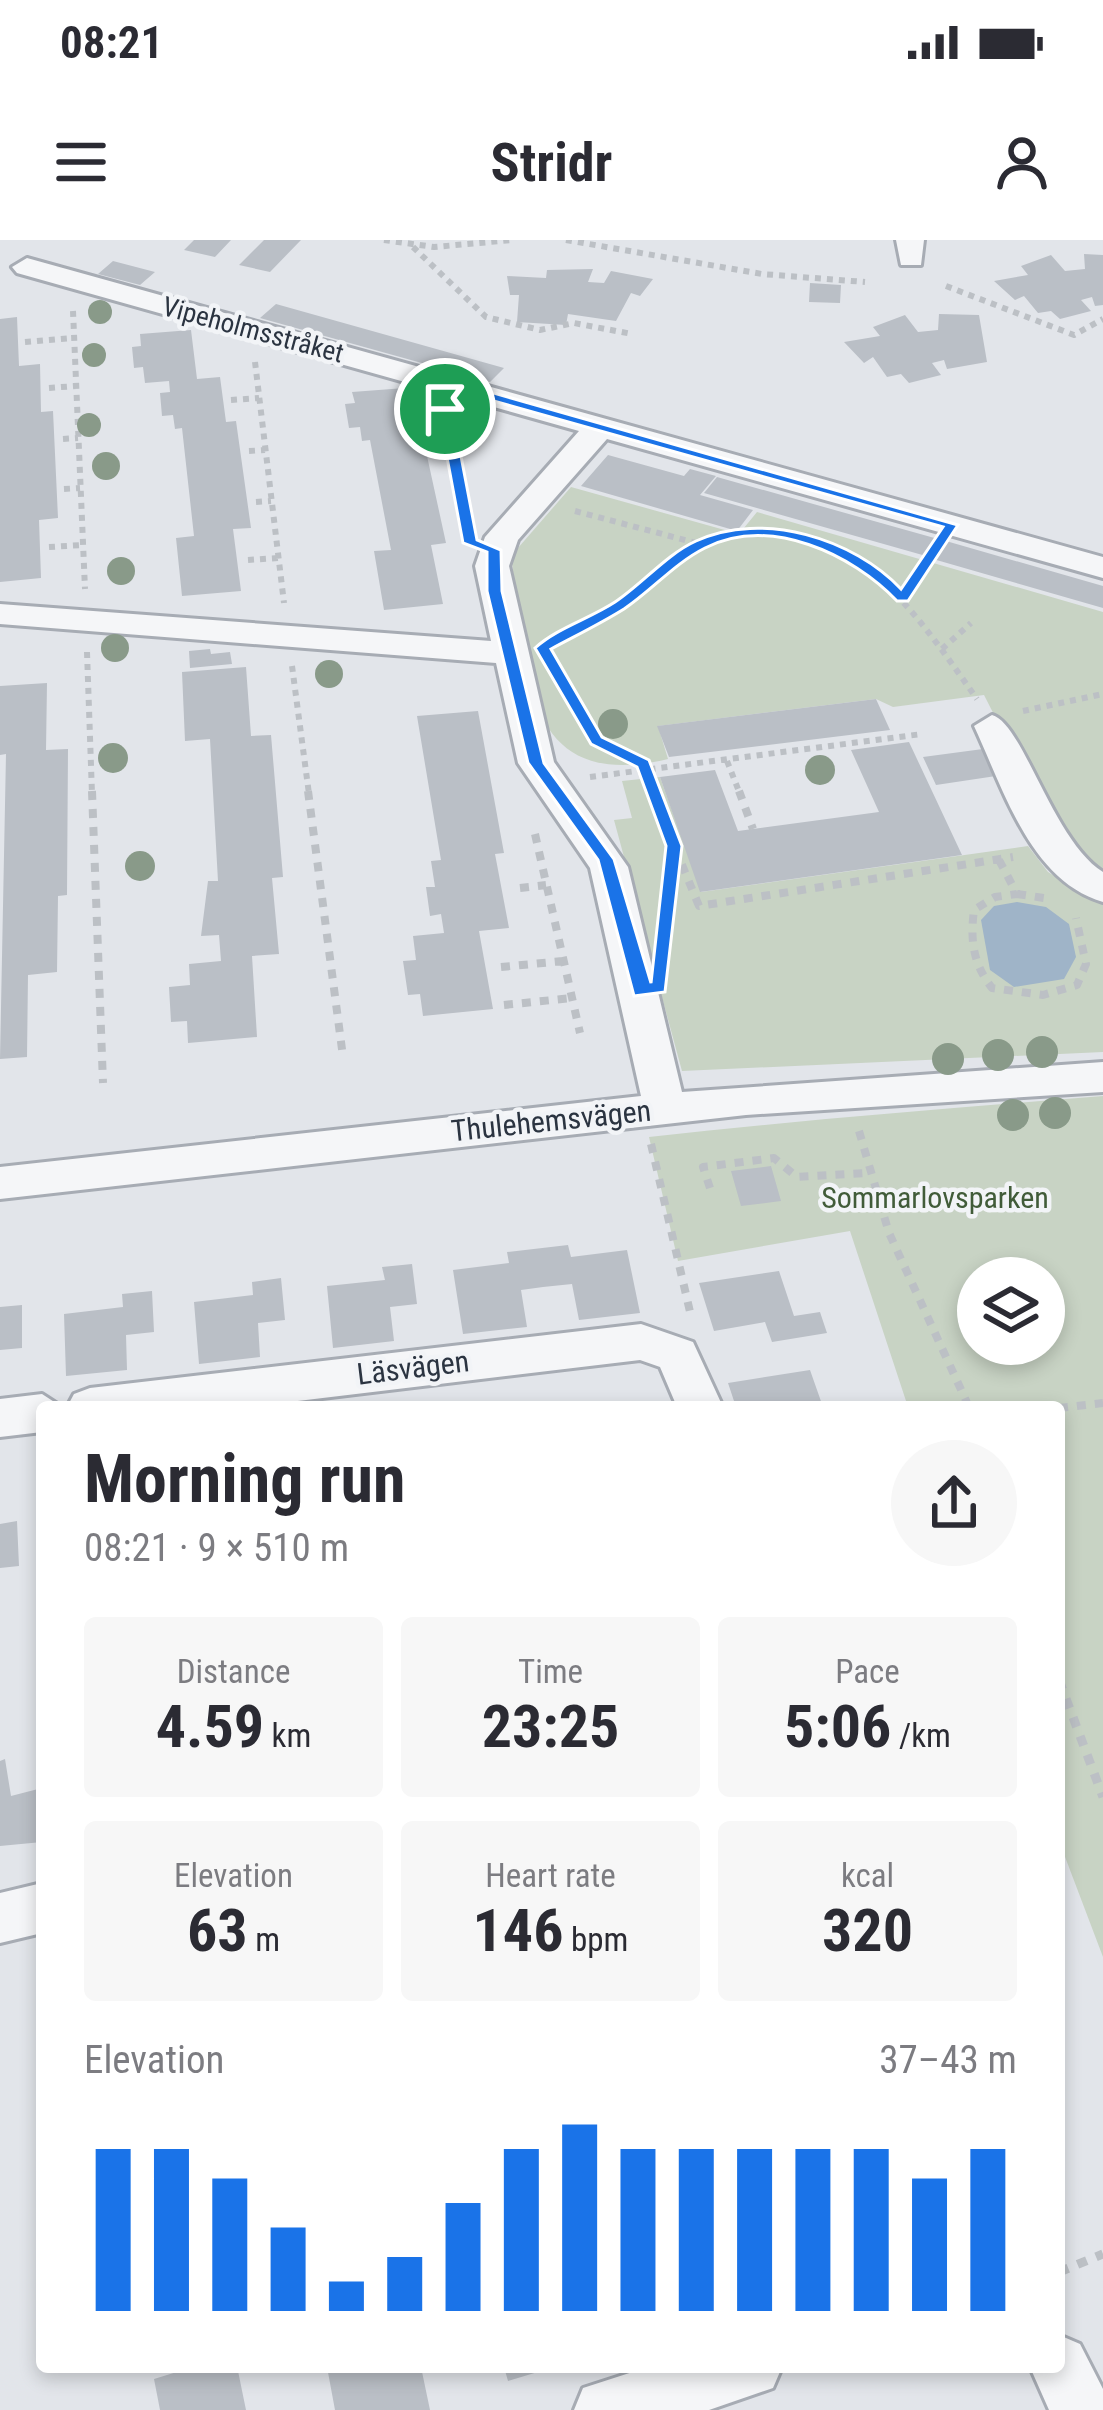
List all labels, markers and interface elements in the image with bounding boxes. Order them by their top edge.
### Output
text: 08:21 [60,16,163,69]
icon: menu [48,129,114,195]
icon: person [989,129,1055,195]
text: Stridr [491,131,612,194]
street label: Vipeholmsstråket [159,290,347,370]
pin [394,358,496,460]
icon: arrive [412,376,478,442]
street label: Thulehemsvägen [449,1093,653,1148]
park label: Sommarlovsparken [821,1180,1049,1215]
map controls [957,1257,1065,1365]
button: layers [957,1257,1065,1365]
street label: Läsvägen [355,1343,471,1392]
button: share [891,1440,1017,1566]
text: Morning run [84,1441,406,1518]
text: 08:21 · 9 × 510 m [84,1525,349,1571]
text: Distance [177,1652,290,1691]
text: Time [518,1652,583,1691]
text: Pace [835,1652,900,1691]
text: 4.59 [156,1691,264,1762]
text: 23:25 [482,1691,619,1762]
text: 5:06 [784,1691,891,1762]
text: km [264,1716,311,1755]
text: /km [891,1716,951,1755]
text: Elevation [174,1856,293,1895]
text: Heart rate [485,1856,616,1895]
text: kcal [841,1856,894,1895]
text: 63 [187,1895,248,1966]
text: 146 [473,1895,564,1966]
text: 320 [822,1895,913,1966]
text: m [248,1920,280,1959]
text: bpm [564,1920,628,1959]
text: Elevation [84,2037,224,2083]
text: 37–43 m [879,2037,1017,2083]

